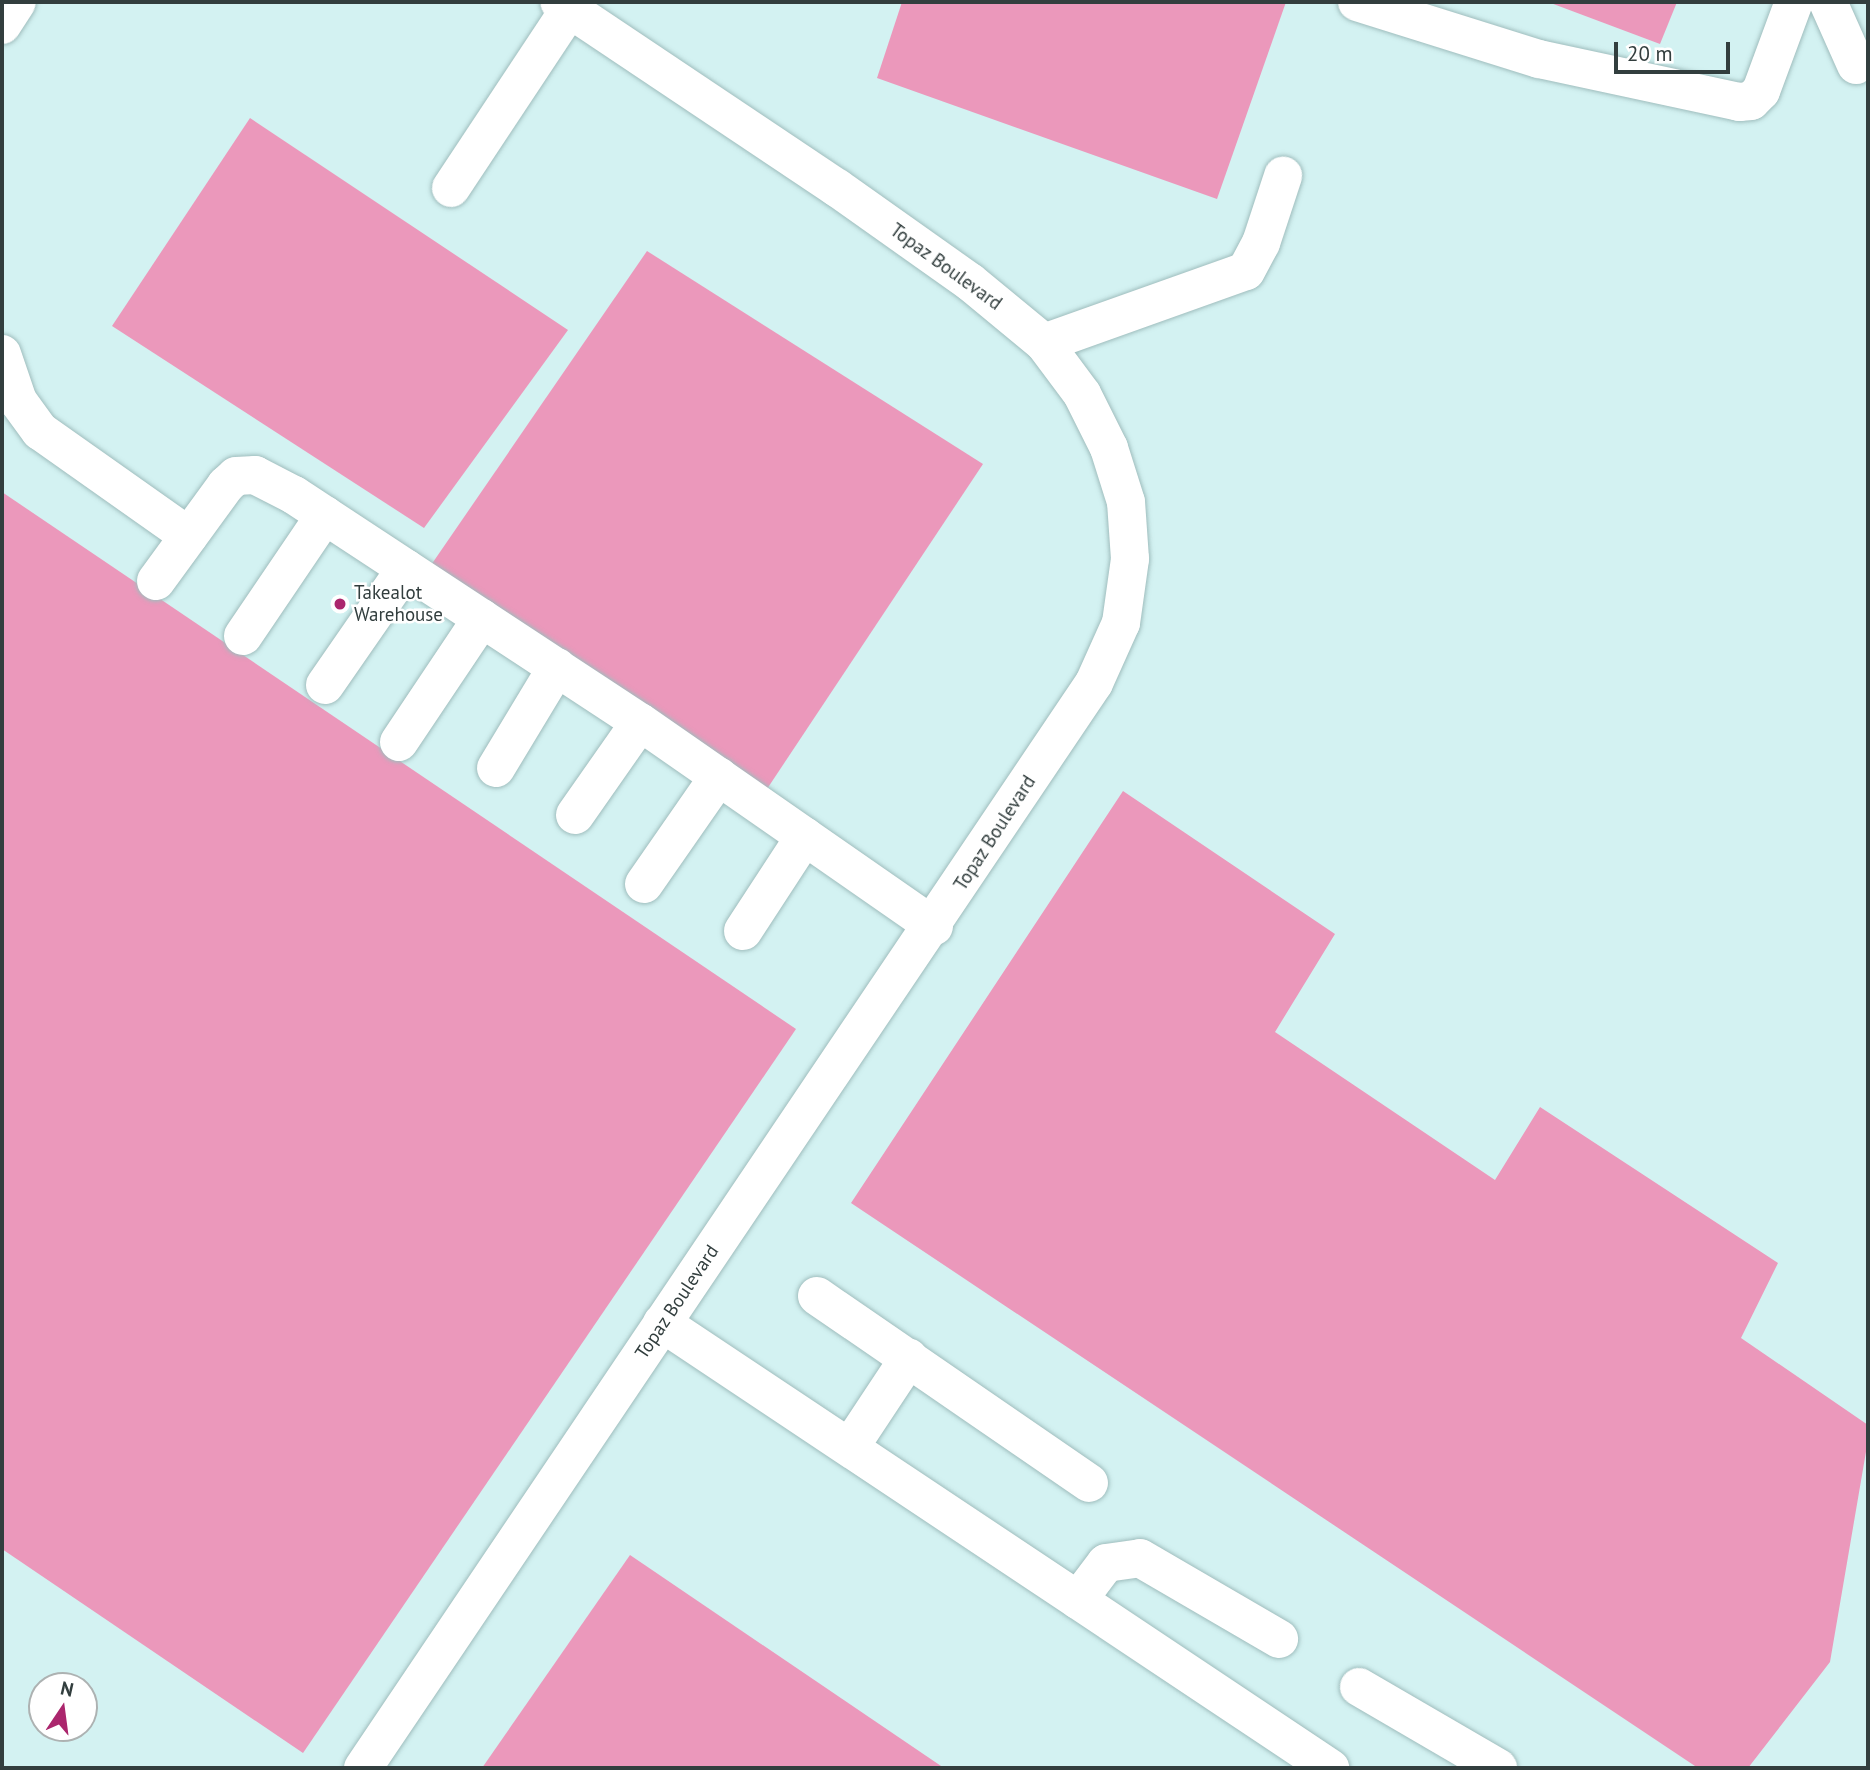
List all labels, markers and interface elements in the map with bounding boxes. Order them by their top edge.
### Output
scale bar [1618,28,1734,72]
text: 20 m [1627,40,1673,67]
street label: Topaz Boulevard [885,219,1007,315]
place label: Takealot Warehouse [354,582,443,626]
marker: Takealot Warehouse [332,596,348,612]
street label: Topaz Boulevard [949,771,1041,895]
street label: Topaz Boulevard [630,1240,724,1364]
north arrow [28,1672,98,1742]
text: N [58,1675,76,1702]

